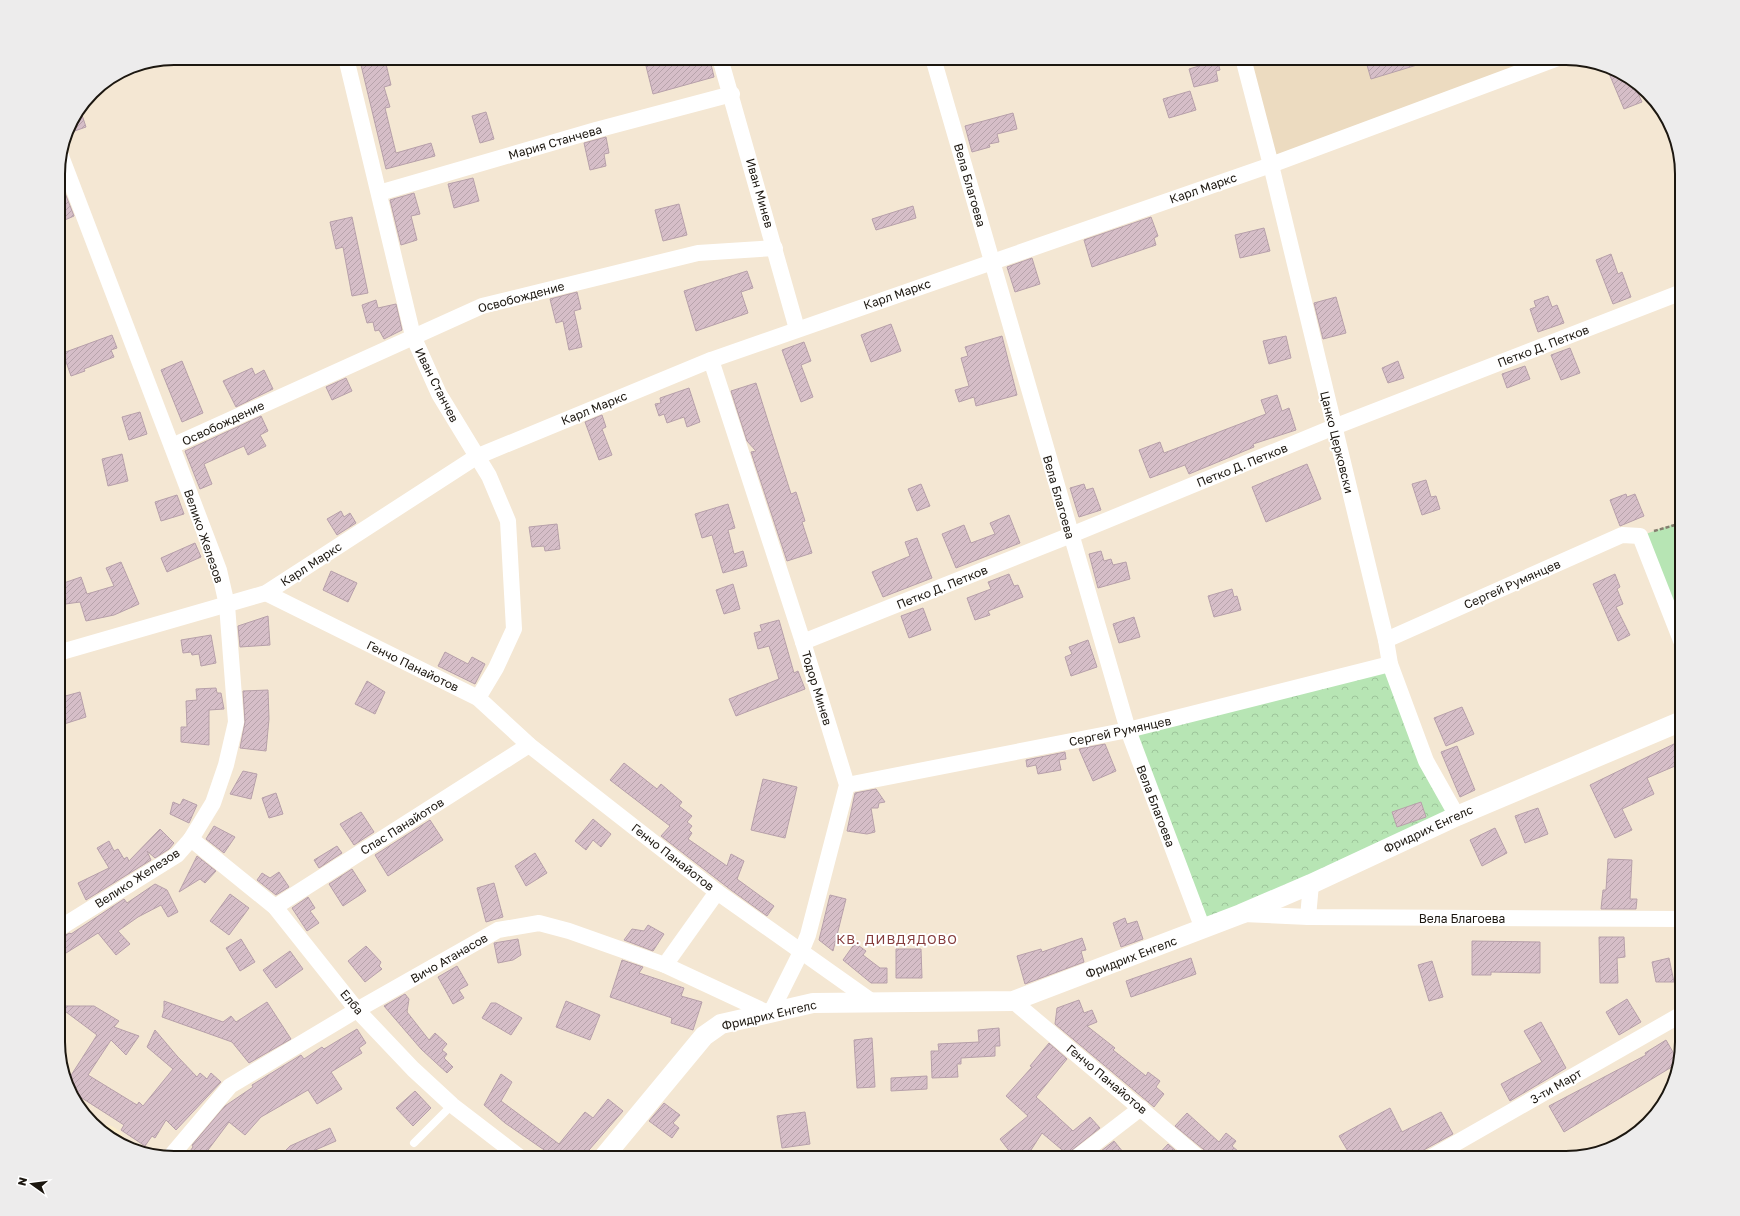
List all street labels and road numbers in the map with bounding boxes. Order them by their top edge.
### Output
street label: Мария Станчева [506,121,604,163]
street label: Вела Благоева [951,141,989,229]
street label: Иван Минев [743,156,777,230]
street label: Карл Маркс [1167,169,1239,206]
street label: Карл Маркс [861,275,933,312]
street label: Освобождение [476,278,566,316]
street label: Петко Д. Петков [1495,322,1591,370]
street label: Иван Станчев [412,345,462,425]
street label: Карл Маркс [559,388,630,428]
street label: Цанко Церковски [1317,389,1357,495]
street label: Освобождение [179,397,267,449]
street label: Петко Д. Петков [1194,440,1290,490]
street label: Вела Благоева [1040,453,1078,541]
street label: Велико Железов [181,487,227,585]
street label: Карл Маркс [278,538,345,589]
street label: Сергей Румянцев [1461,556,1563,612]
street label: Петко Д. Петков [894,562,990,612]
street label: Генчо Панайотов [365,637,462,695]
street label: Тодор Минев [799,649,835,727]
street label: Сергей Румянцев [1068,713,1173,749]
street label: Вела Благоева [1134,763,1178,849]
street label: Спас Панайотов [357,794,447,858]
street label: Фридрих Енгелс [1381,802,1476,856]
street label: Генчо Панайотов [629,820,717,894]
street label: Велико Железов [92,845,183,911]
street label: Вела Благоева [1419,911,1505,926]
street label: Вичо Атанасов [408,930,490,986]
street label: Фридрих Енгелс [1083,932,1179,981]
street label: Елба [337,986,367,1018]
street label: Фридрих Енгелс [720,997,818,1033]
street label: Генчо Панайотов [1064,1041,1151,1117]
street label: 3-ти Март [1528,1065,1585,1107]

